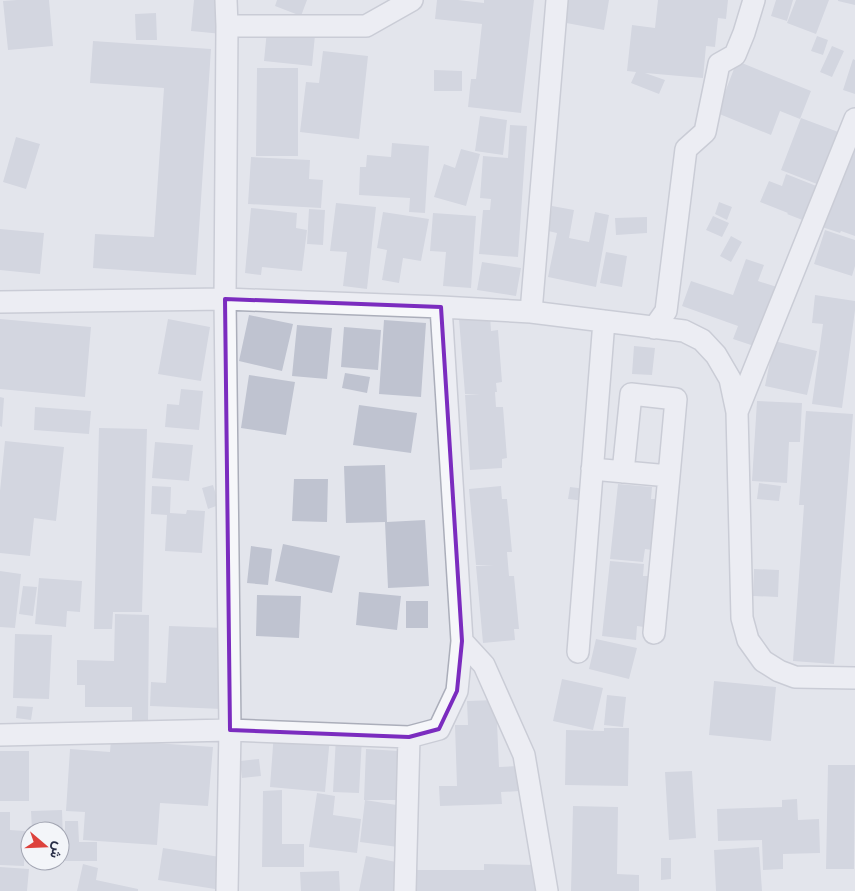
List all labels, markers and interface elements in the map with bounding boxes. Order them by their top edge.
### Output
north arrow [20,821,70,871]
text: ش [46,839,69,861]

